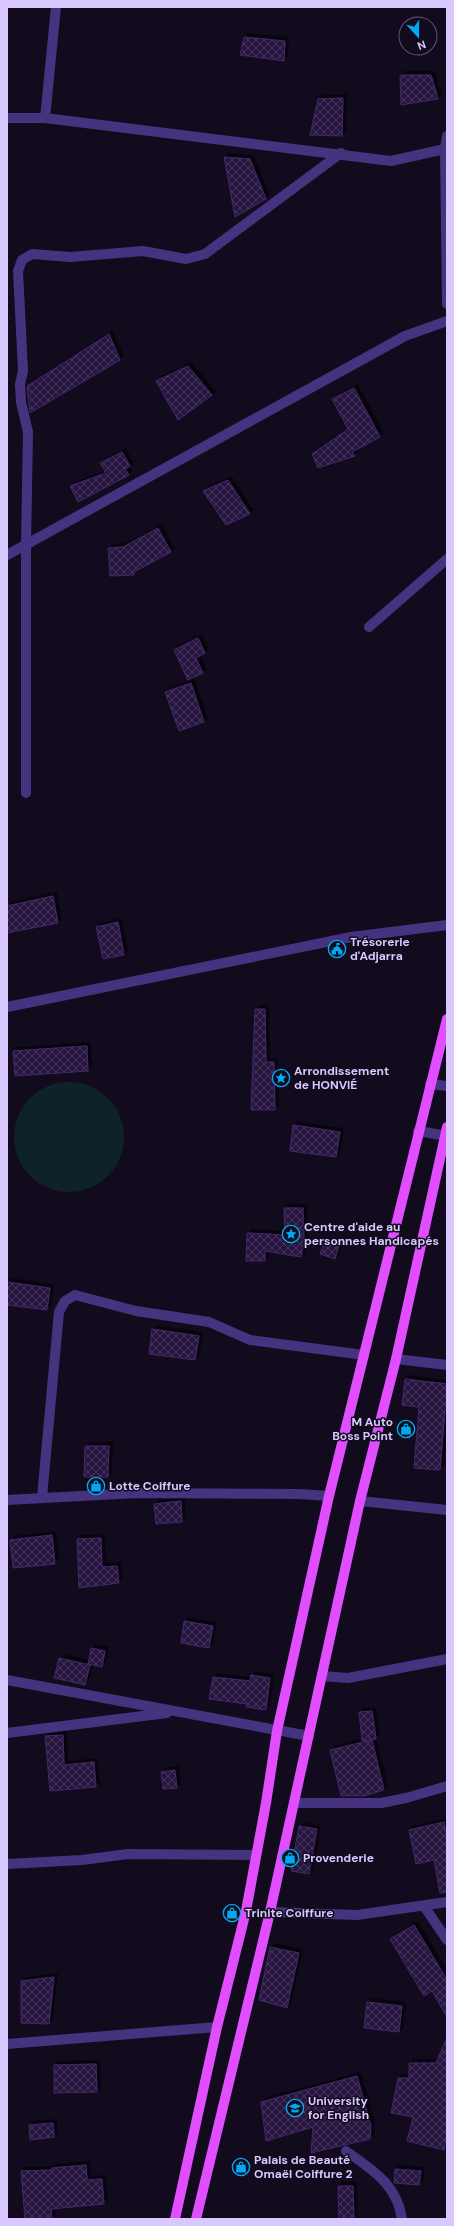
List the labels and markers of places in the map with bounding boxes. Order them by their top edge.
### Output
place label: Trésorerie d'Adjarra [350,934,410,964]
public building icon: Trésorerie d'Adjarra [327,939,347,959]
place label: Arrondissement de HONVIÉ [294,1063,389,1093]
place icon: Arrondissement de HONVIÉ [271,1068,291,1088]
place label: Centre d'aide au personnes Handicapés [304,1219,439,1249]
place icon: Centre d'aide au personnes Handicapés [281,1224,301,1244]
place label: M Auto Boss Point [332,1414,393,1444]
shop icon: M Auto Boss Point [396,1419,416,1439]
shop icon: Lotte Coiffure [86,1476,106,1496]
place label: Lotte Coiffure [109,1478,191,1494]
shop icon: Provenderie [280,1848,300,1868]
place label: Provenderie [303,1850,374,1866]
shop icon: Trinite Coiffure [222,1903,242,1923]
place label: Trinite Coiffure [245,1905,333,1921]
place label: University for English [308,2093,369,2123]
school or university icon: University for English [285,2098,305,2118]
place label: Palais de Beauté Omaël Coiffure 2 [254,2152,353,2182]
shop icon: Palais de Beauté Omaël Coiffure 2 [231,2157,251,2177]

